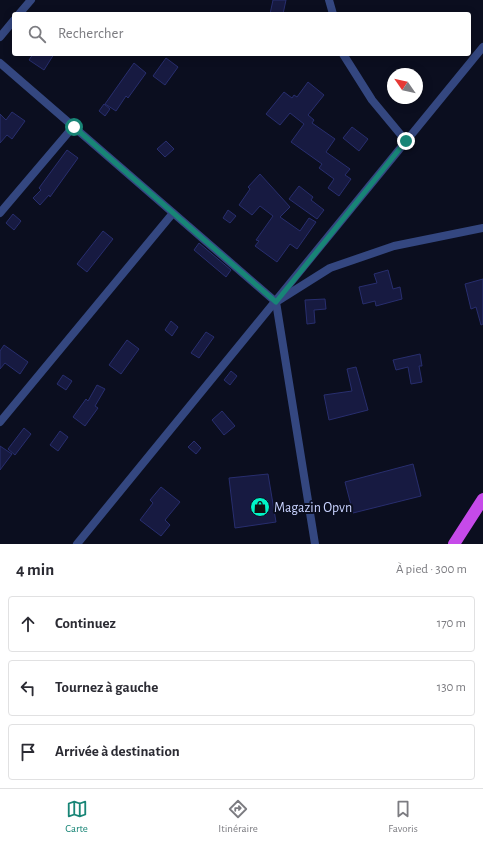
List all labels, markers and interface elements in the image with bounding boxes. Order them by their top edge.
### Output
search box [12,12,471,56]
icon: search [26,23,48,45]
text: Rechercher [58,26,123,41]
north arrow [387,68,423,104]
route start [65,118,83,136]
route end [397,132,415,150]
shop icon: Magazin Opvn [249,496,271,518]
place label: Magazin Opvn [274,501,352,515]
text: 4 min [16,561,54,578]
text: À pied · 300 m [396,563,467,576]
icon: ahead [17,613,39,635]
text: Continuez [55,616,116,631]
text: 170 m [437,617,466,630]
icon: left [17,677,39,699]
text: Tournez à gauche [55,680,158,695]
text: 130 m [437,681,466,694]
icon: arrive [17,741,39,763]
text: Arrivée à destination [55,744,180,759]
tab: Carte [65,798,88,835]
tab: Itinéraire [218,798,258,835]
tab: Favoris [388,798,418,835]

